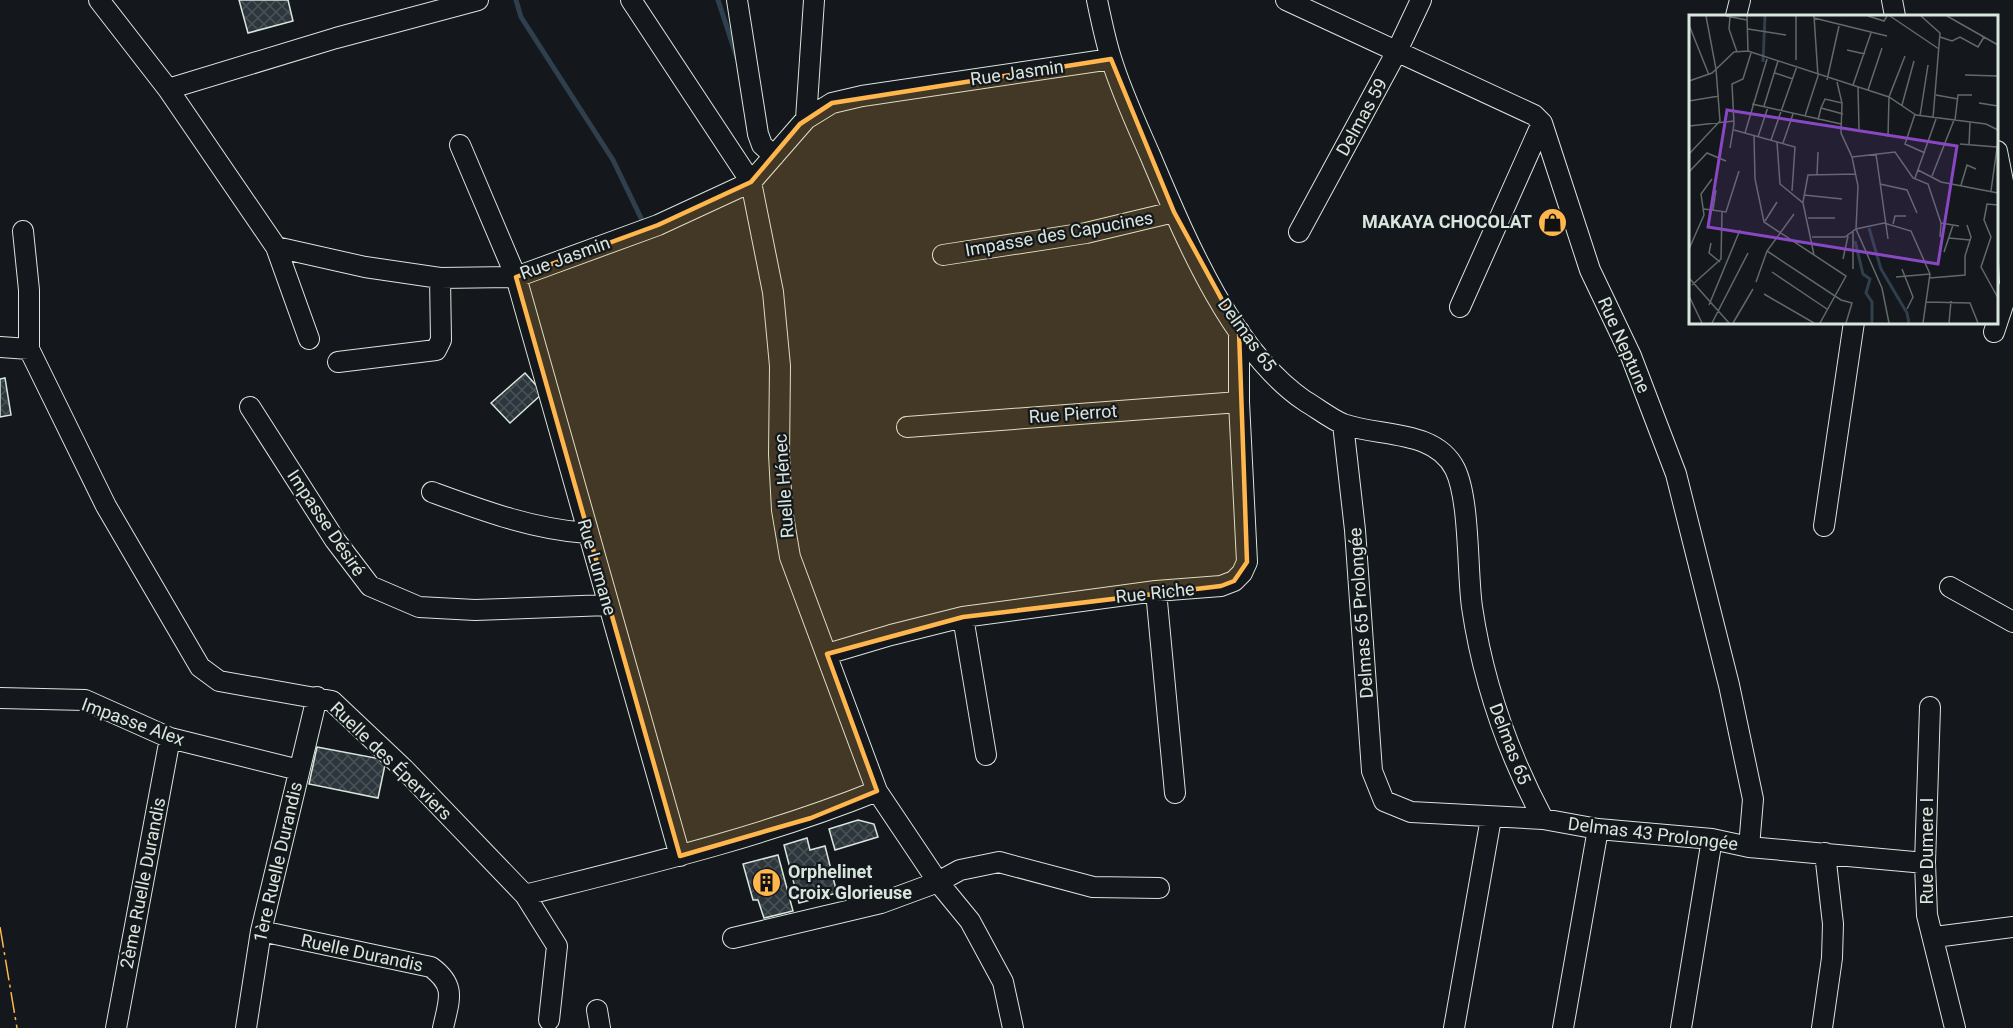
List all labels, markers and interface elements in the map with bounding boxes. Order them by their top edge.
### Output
inset map [1689,15,1998,324]
street label: Rue Jasmin [969,56,1065,89]
street label: Delmas 59 [1332,74,1391,159]
shop icon: MAKAYA CHOCOLAT [1537,206,1569,238]
street label: Impasse des Capucines [963,207,1155,260]
place label: MAKAYA CHOCOLAT [1362,211,1532,232]
street label: Rue Jasmin [517,232,613,283]
street label: Delmas 65 [1214,294,1281,375]
street label: Rue Neptune [1594,294,1655,396]
street label: Rue Pierrot [1028,400,1118,427]
street label: Ruelle Hénec [769,433,798,539]
street label: Impasse Désiré [283,466,370,580]
street label: Rue Lumane [574,516,621,617]
street label: Delmas 65 Prolongée [1344,527,1377,699]
street label: Rue Riche [1114,578,1196,607]
street label: Impasse Alex [79,693,187,750]
street label: Ruelle des Éperviers [326,697,457,824]
street label: Delmas 65 [1485,700,1536,787]
street label: 1ère Ruelle Durandis [249,780,306,944]
street label: 2ème Ruelle Durandis [116,796,169,970]
street label: Rue Dumere I [1916,798,1937,904]
street label: Delmas 43 Prolongée [1567,813,1739,854]
place label: Orphelinet Croix Glorieuse [788,861,912,903]
building icon: Orphelinet Croix Glorieuse [751,866,783,898]
street label: Ruelle Durandis [299,929,425,976]

